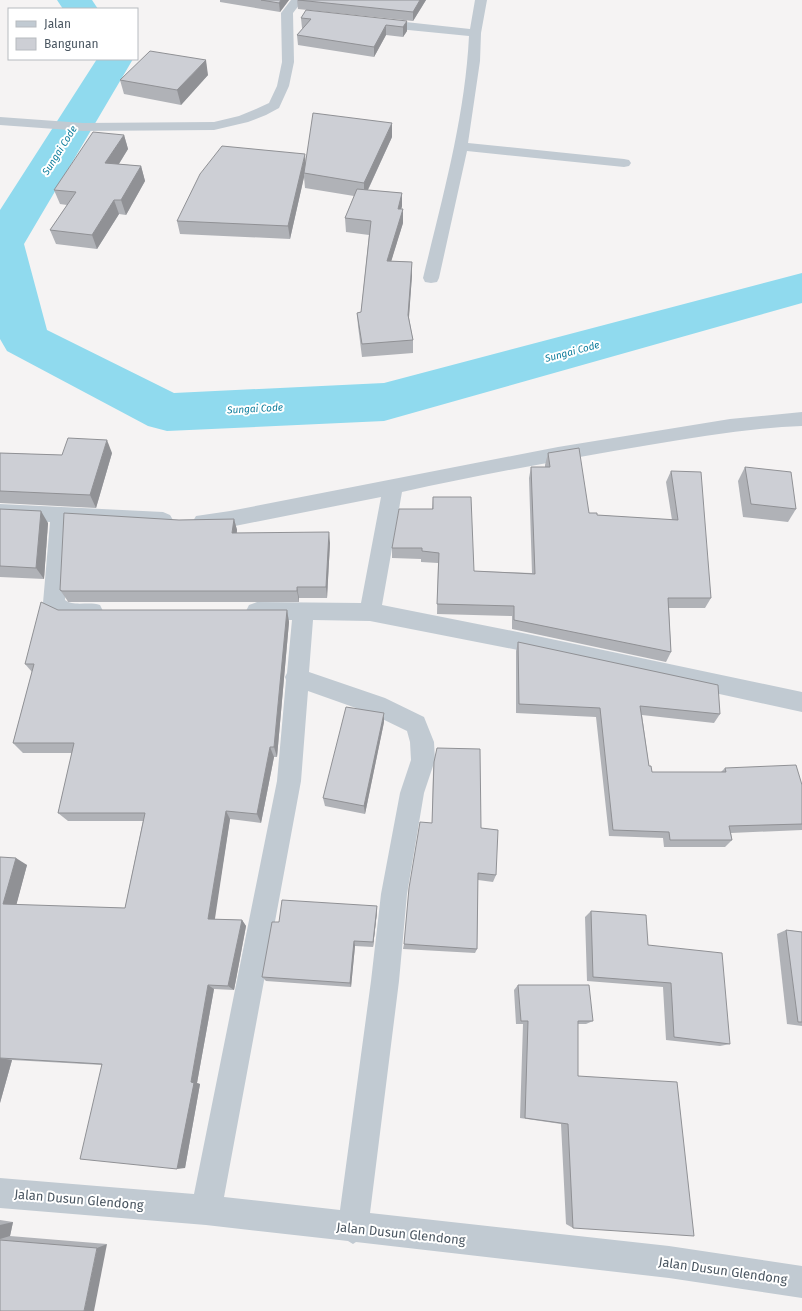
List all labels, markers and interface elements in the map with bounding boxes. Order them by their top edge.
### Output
legend [8,8,138,60]
text: Jalan [44,17,71,31]
text: Bangunan [44,37,99,51]
water label: Sungai Code [39,124,80,178]
water label: Sungai Code [543,339,601,365]
water label: Sungai Code [226,402,283,417]
street label: Jalan Dusun Glendong [14,1186,145,1213]
street label: Jalan Dusun Glendong [336,1219,467,1248]
street label: Jalan Dusun Glendong [658,1254,788,1287]

